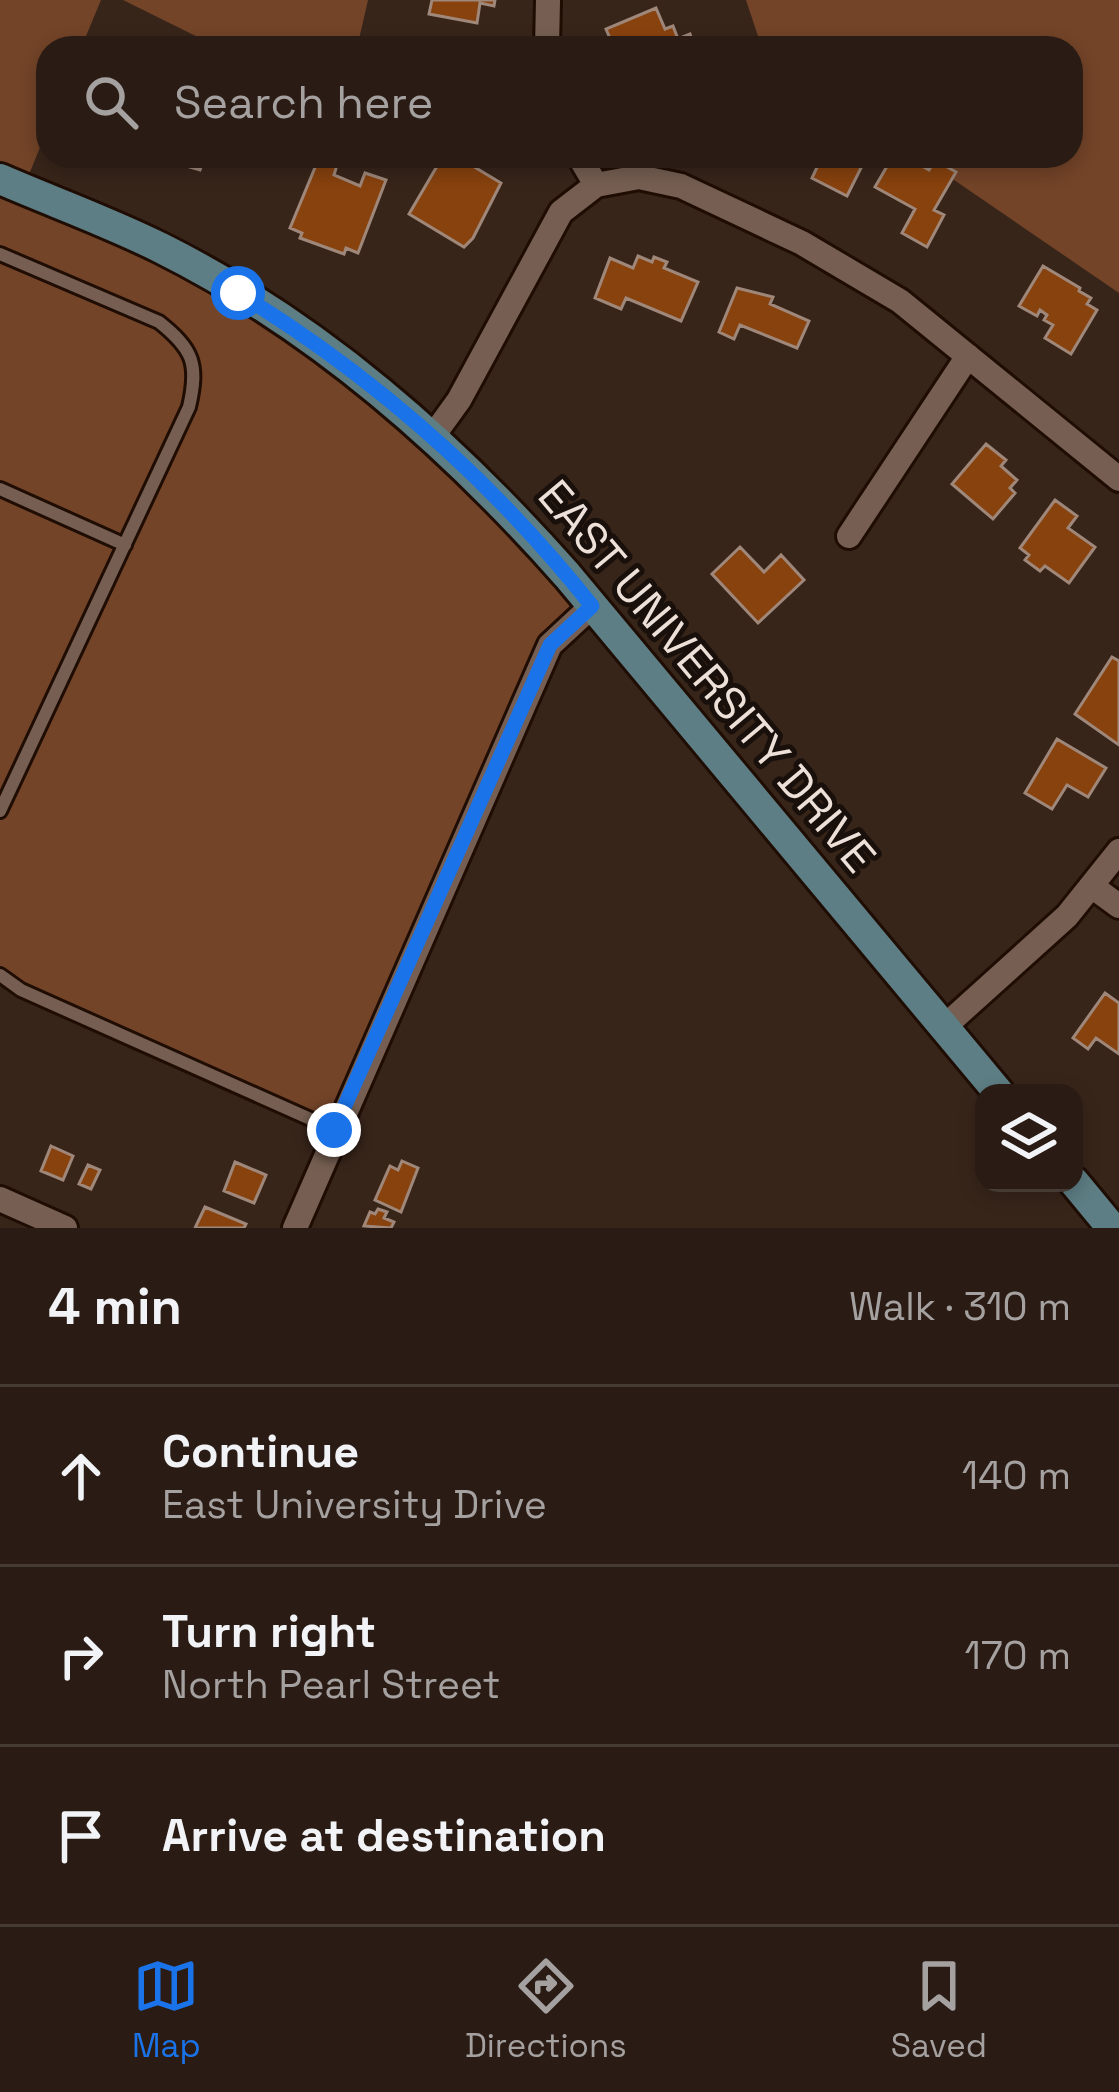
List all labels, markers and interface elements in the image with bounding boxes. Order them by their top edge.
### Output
search box [36,36,1083,168]
icon: search [78,69,144,135]
text: Search here [174,74,433,131]
route start [211,266,265,320]
street label: EAST UNIVERSITY DRIVE [526,468,888,884]
map controls [975,1084,1083,1192]
button: layers [975,1084,1083,1192]
route end [307,1103,361,1157]
text: 4 min [48,1274,182,1339]
text: Walk · 310 m [849,1282,1071,1331]
text: Continue [162,1423,359,1480]
icon: ahead [48,1443,114,1509]
text: 140 m [962,1451,1071,1500]
text: East University Drive [162,1480,547,1529]
text: Turn right [162,1603,376,1660]
icon: right [48,1623,114,1689]
text: 170 m [964,1631,1071,1680]
text: North Pearl Street [162,1660,500,1709]
icon: arrive [48,1803,114,1869]
text: Arrive at destination [162,1807,606,1864]
tab: Map [132,1953,201,2067]
tab: Directions [465,1953,627,2067]
tab: Saved [891,1953,987,2067]

